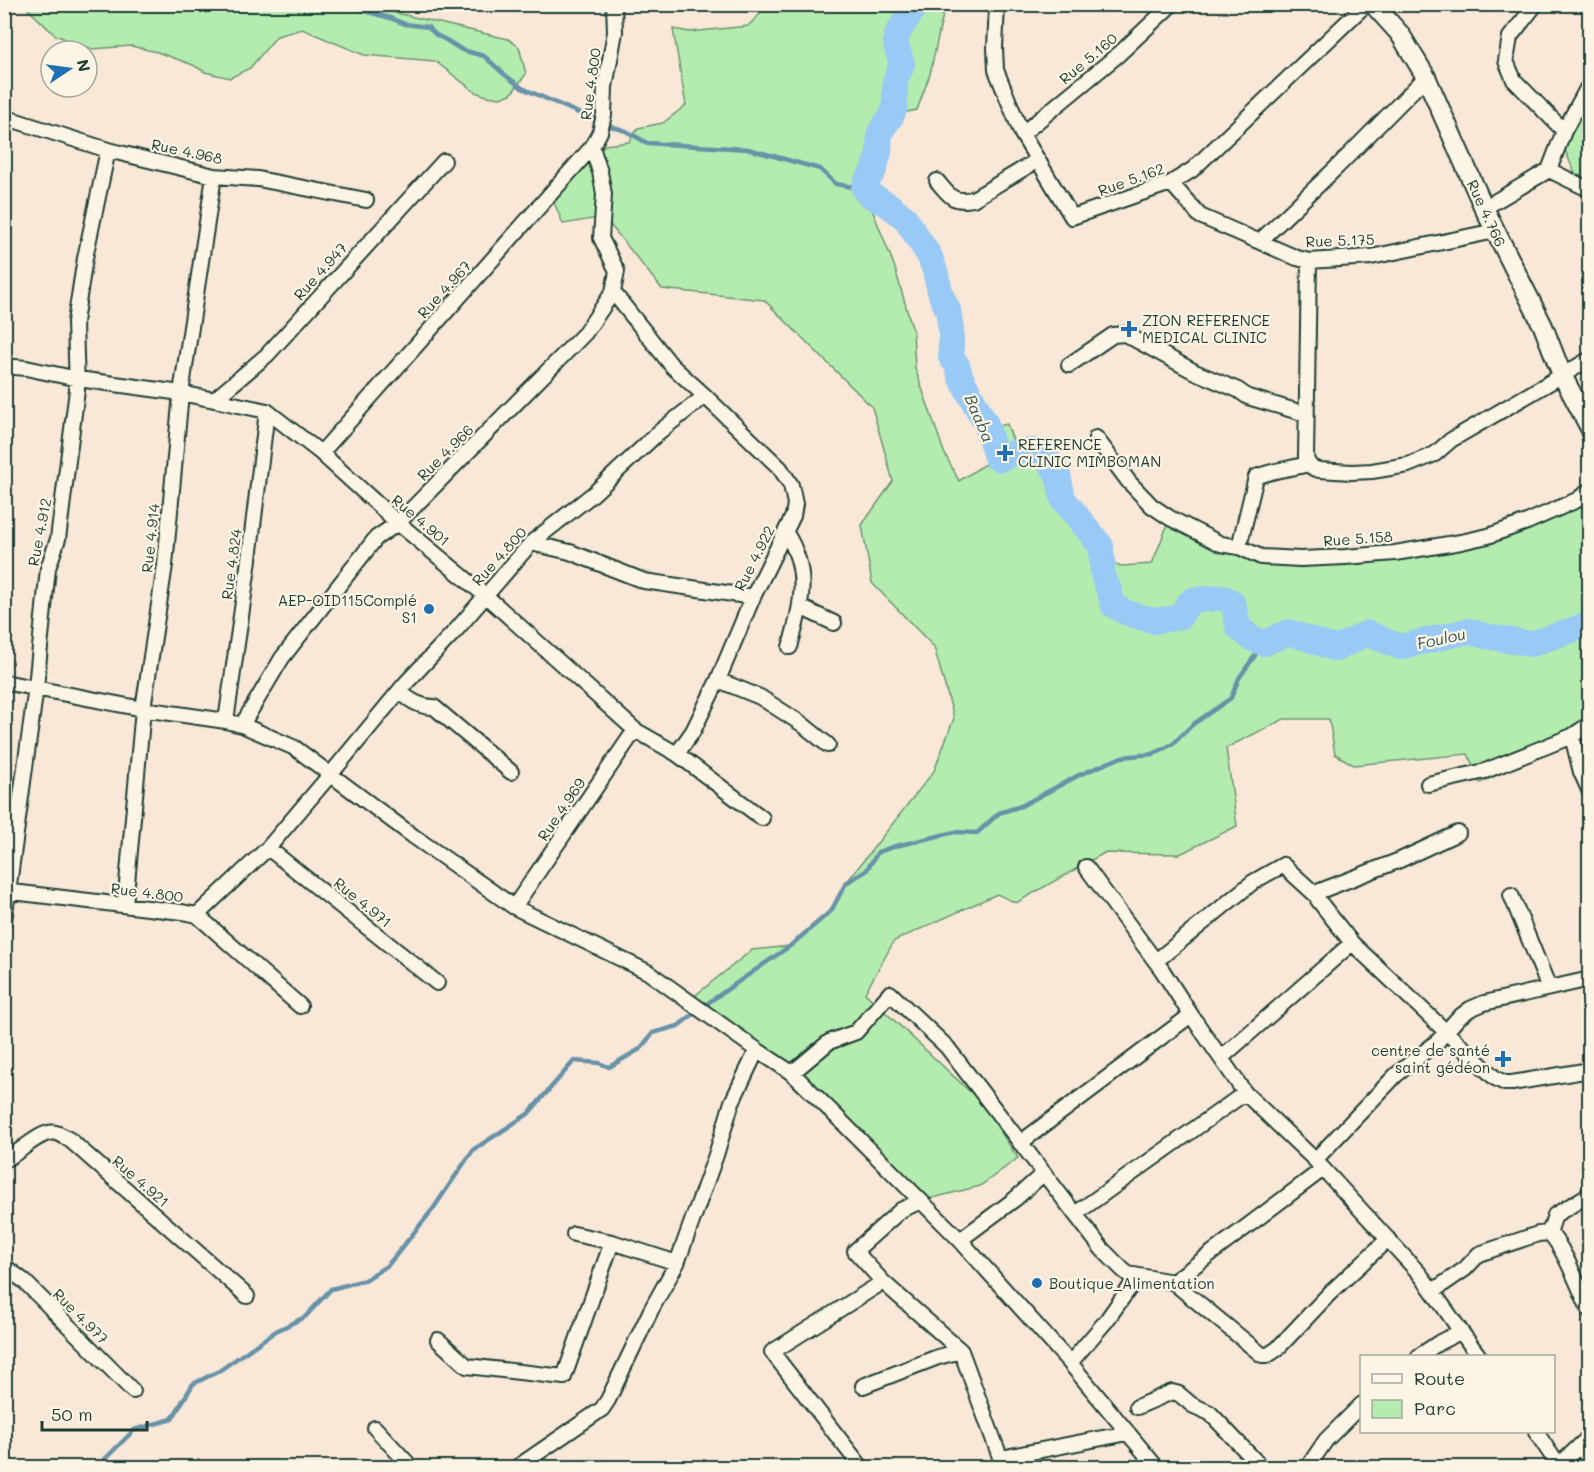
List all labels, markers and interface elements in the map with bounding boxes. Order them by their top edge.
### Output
street label: Rue 5.160 [1055,28,1121,88]
north arrow [39,39,99,99]
street label: Rue 4.800 [575,47,605,121]
text: N [73,57,96,74]
street label: Rue 4.968 [150,134,224,168]
street label: Rue 5.162 [1095,158,1167,200]
street label: Rue 4.766 [1463,176,1511,250]
street label: Rue 5.175 [1305,229,1375,251]
street label: Rue 4.947 [289,238,351,304]
street label: Rue 4.967 [413,256,475,322]
place label: ZION REFERENCE MEDICAL CLINIC [1142,310,1271,347]
marker: ZION REFERENCE MEDICAL CLINIC [1120,320,1138,338]
water label: Baaba [961,391,999,445]
street label: Rue 4.966 [412,419,478,485]
place label: REFERENCE CLINIC MIMBOMAN [1018,434,1161,471]
marker: REFERENCE CLINIC MIMBOMAN [996,444,1014,462]
street label: Rue 4.901 [388,490,454,550]
street label: Rue 4.912 [23,496,55,568]
street label: Rue 4.914 [136,502,164,574]
street label: Rue 4.800 [467,522,531,590]
street label: Rue 4.922 [729,522,779,594]
street label: Rue 5.158 [1323,526,1393,550]
street label: Rue 4.824 [216,527,246,601]
place label: AEP-OID115Complé S1 [278,590,417,627]
marker: AEP-OID115Complé S1 [422,602,436,616]
water label: Foulou [1415,623,1467,653]
street label: Rue 4.969 [533,773,589,844]
street label: Rue 4.971 [330,872,396,932]
street label: Rue 4.800 [110,878,184,906]
place label: centre de santé saint gédéon [1371,1040,1490,1077]
marker: centre de santé saint gédéon [1494,1050,1512,1068]
street label: Rue 4.921 [108,1151,174,1211]
place label: Boutique_Alimentation [1049,1273,1215,1293]
marker: Boutique_Alimentation [1030,1276,1044,1290]
street label: Rue 4.977 [49,1284,113,1348]
legend [1360,1355,1555,1433]
text: Route [1414,1366,1465,1390]
scale bar [42,1394,147,1432]
text: Parc [1414,1396,1456,1420]
text: 50 m [51,1402,93,1426]

